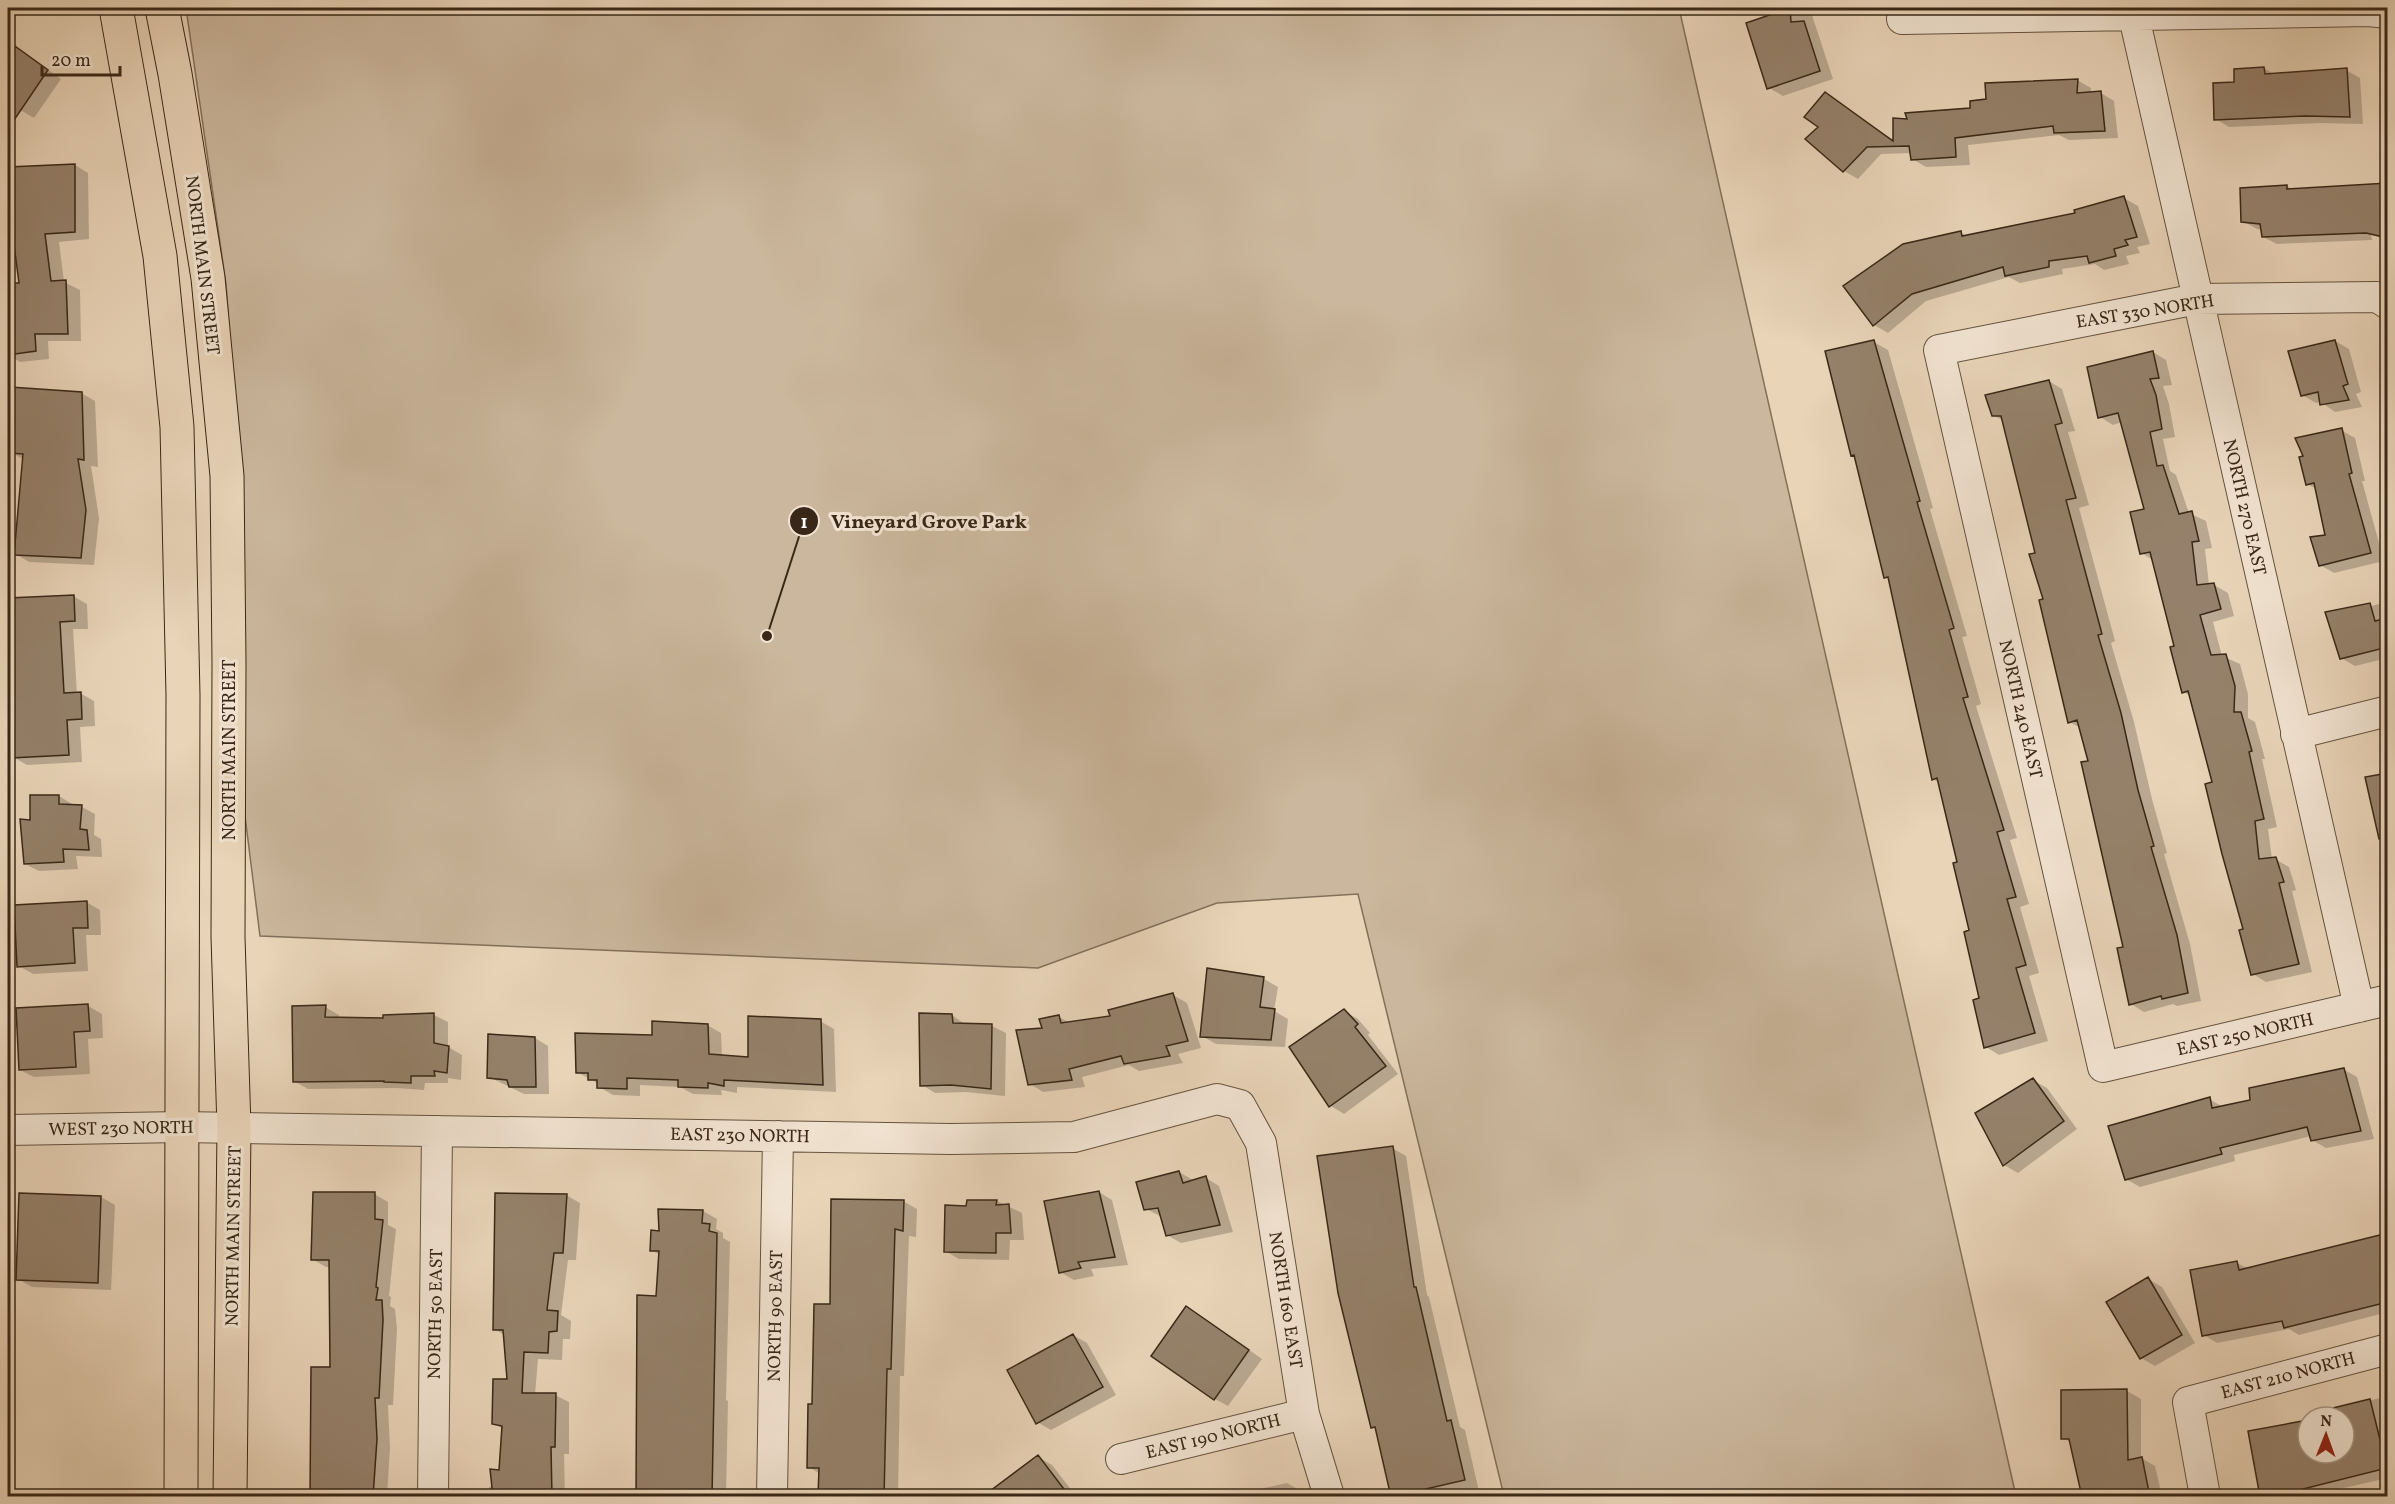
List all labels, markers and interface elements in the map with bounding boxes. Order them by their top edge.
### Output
scale bar [42,39,120,77]
text: 20 m [51,49,91,74]
street label: NORTH MAIN STREET [178,174,225,357]
street label: EAST 330 NORTH [2074,289,2216,336]
street label: NORTH 270 EAST [2216,437,2272,579]
callout: Vineyard Grove Park [789,502,1039,540]
text: Vineyard Grove Park [831,509,1027,537]
text: 1 [800,511,808,536]
street label: NORTH 240 EAST [1991,637,2048,782]
street label: NORTH MAIN STREET [218,659,243,840]
street label: EAST 250 NORTH [2174,1008,2316,1063]
street label: WEST 230 NORTH [48,1116,194,1143]
street label: EAST 230 NORTH [670,1123,810,1150]
street label: NORTH MAIN STREET [220,1145,249,1327]
street label: NORTH 160 EAST [1261,1230,1308,1371]
street label: NORTH 50 EAST [423,1248,450,1380]
street label: NORTH 90 EAST [763,1249,790,1382]
street label: EAST 210 NORTH [2218,1346,2358,1406]
north arrow [2296,1405,2356,1465]
street label: EAST 190 NORTH [1143,1409,1284,1466]
text: N [2320,1411,2333,1433]

